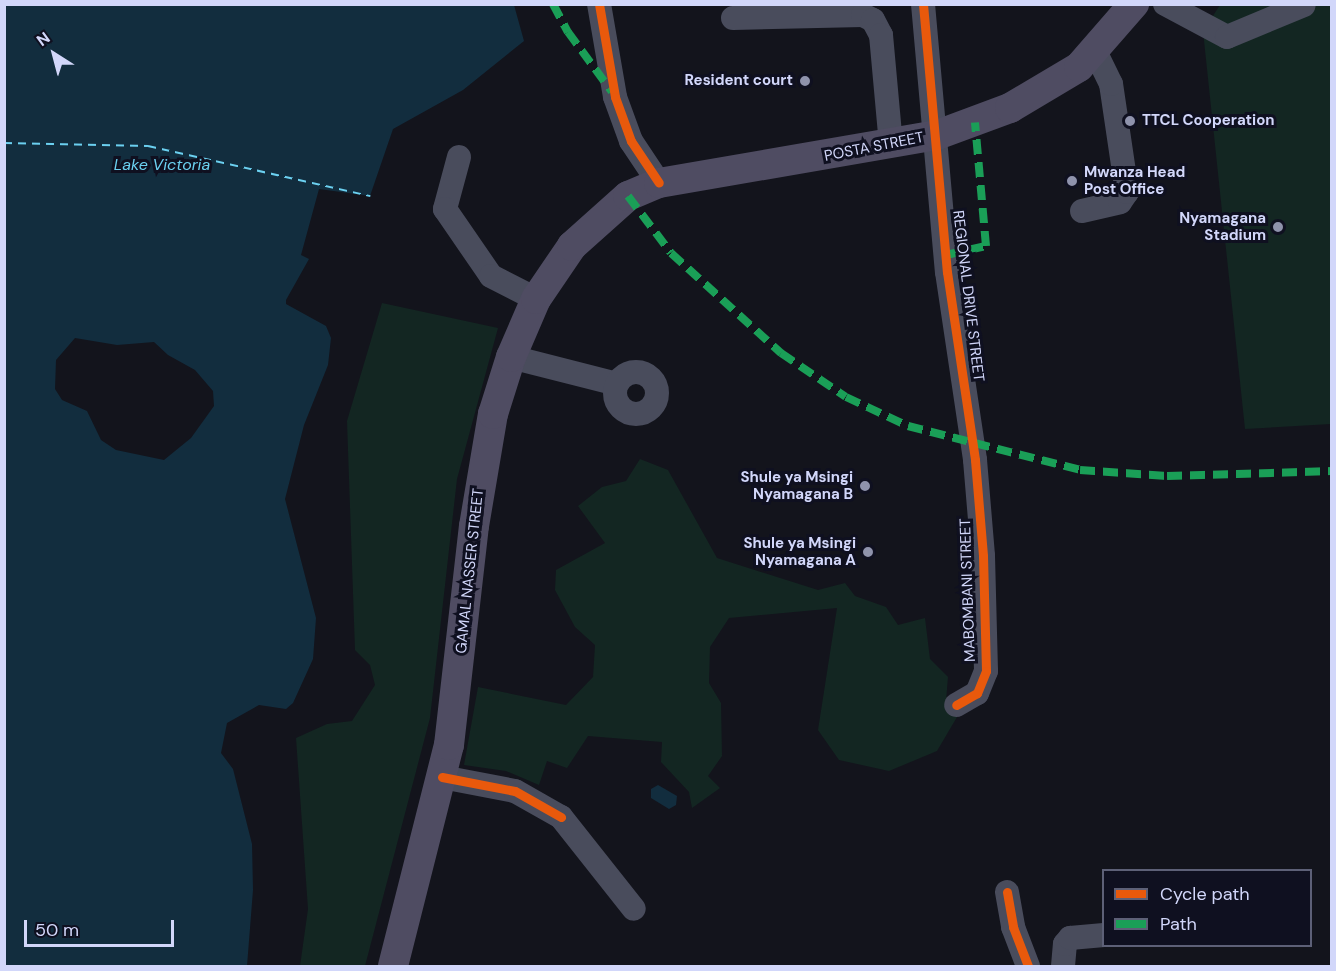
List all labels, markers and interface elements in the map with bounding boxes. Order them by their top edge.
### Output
north arrow [24,24,84,84]
text: N [32,27,54,51]
place label: Resident court [685,72,793,90]
marker: Resident court [798,74,812,88]
place label: TTCL Cooperation [1142,112,1275,130]
marker: TTCL Cooperation [1123,114,1137,128]
street label: POSTA STREET [823,129,925,165]
water label: Lake Victoria [114,155,210,175]
place label: Mwanza Head Post Office [1084,163,1185,198]
marker: Mwanza Head Post Office [1065,174,1079,188]
street label: REGIONAL DRIVE STREET [949,209,987,383]
place label: Nyamagana Stadium [1179,209,1266,244]
marker: Nyamagana Stadium [1271,220,1285,234]
place label: Shule ya Msingi Nyamagana B [740,468,853,503]
marker: Shule ya Msingi Nyamagana B [858,479,872,493]
street label: GAMAL NASSER STREET [452,487,488,655]
street label: MABOMBANI STREET [956,518,980,662]
place label: Shule ya Msingi Nyamagana A [743,534,856,569]
marker: Shule ya Msingi Nyamagana A [861,545,875,559]
legend [1102,869,1312,947]
text: Cycle path [1160,882,1250,906]
scale bar [27,908,177,946]
text: Path [1160,912,1197,936]
text: 50 m [35,918,79,942]

